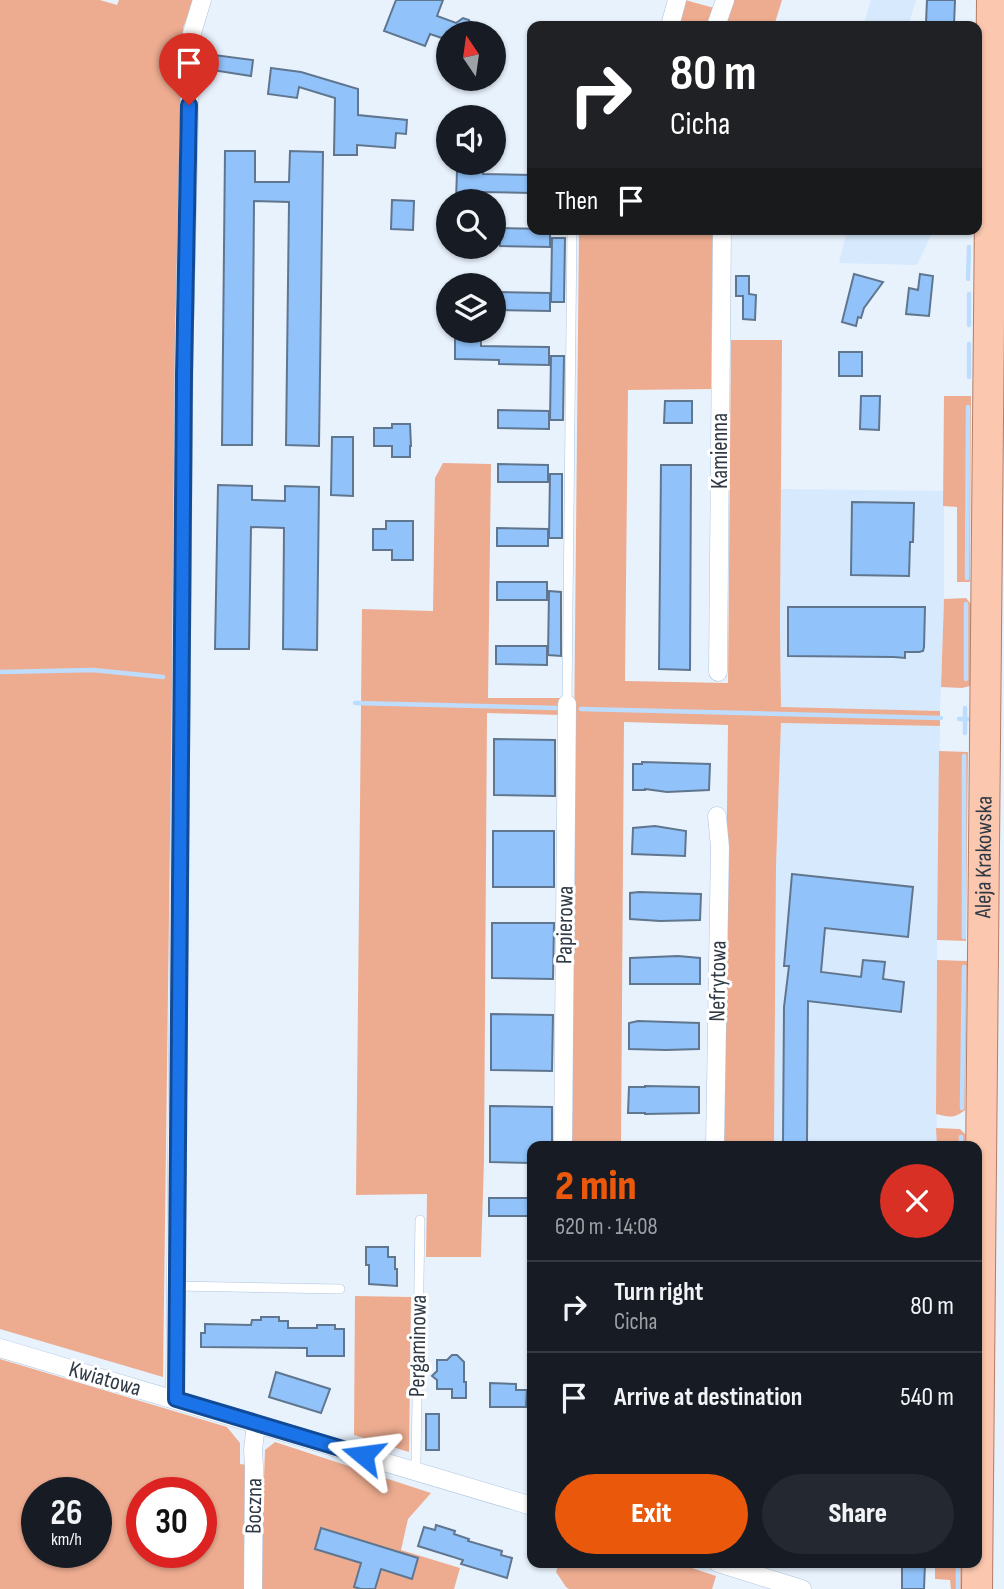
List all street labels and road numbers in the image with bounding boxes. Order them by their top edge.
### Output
street label: Kamienna [706,413,734,489]
street label: Aleja Krakowska [969,796,998,919]
street label: Papierowa [550,886,580,964]
street label: Nefrytowa [703,940,733,1022]
street label: Pergaminowa [403,1295,433,1397]
street label: Kwiatowa [66,1355,144,1403]
street label: Boczna [240,1478,268,1534]

